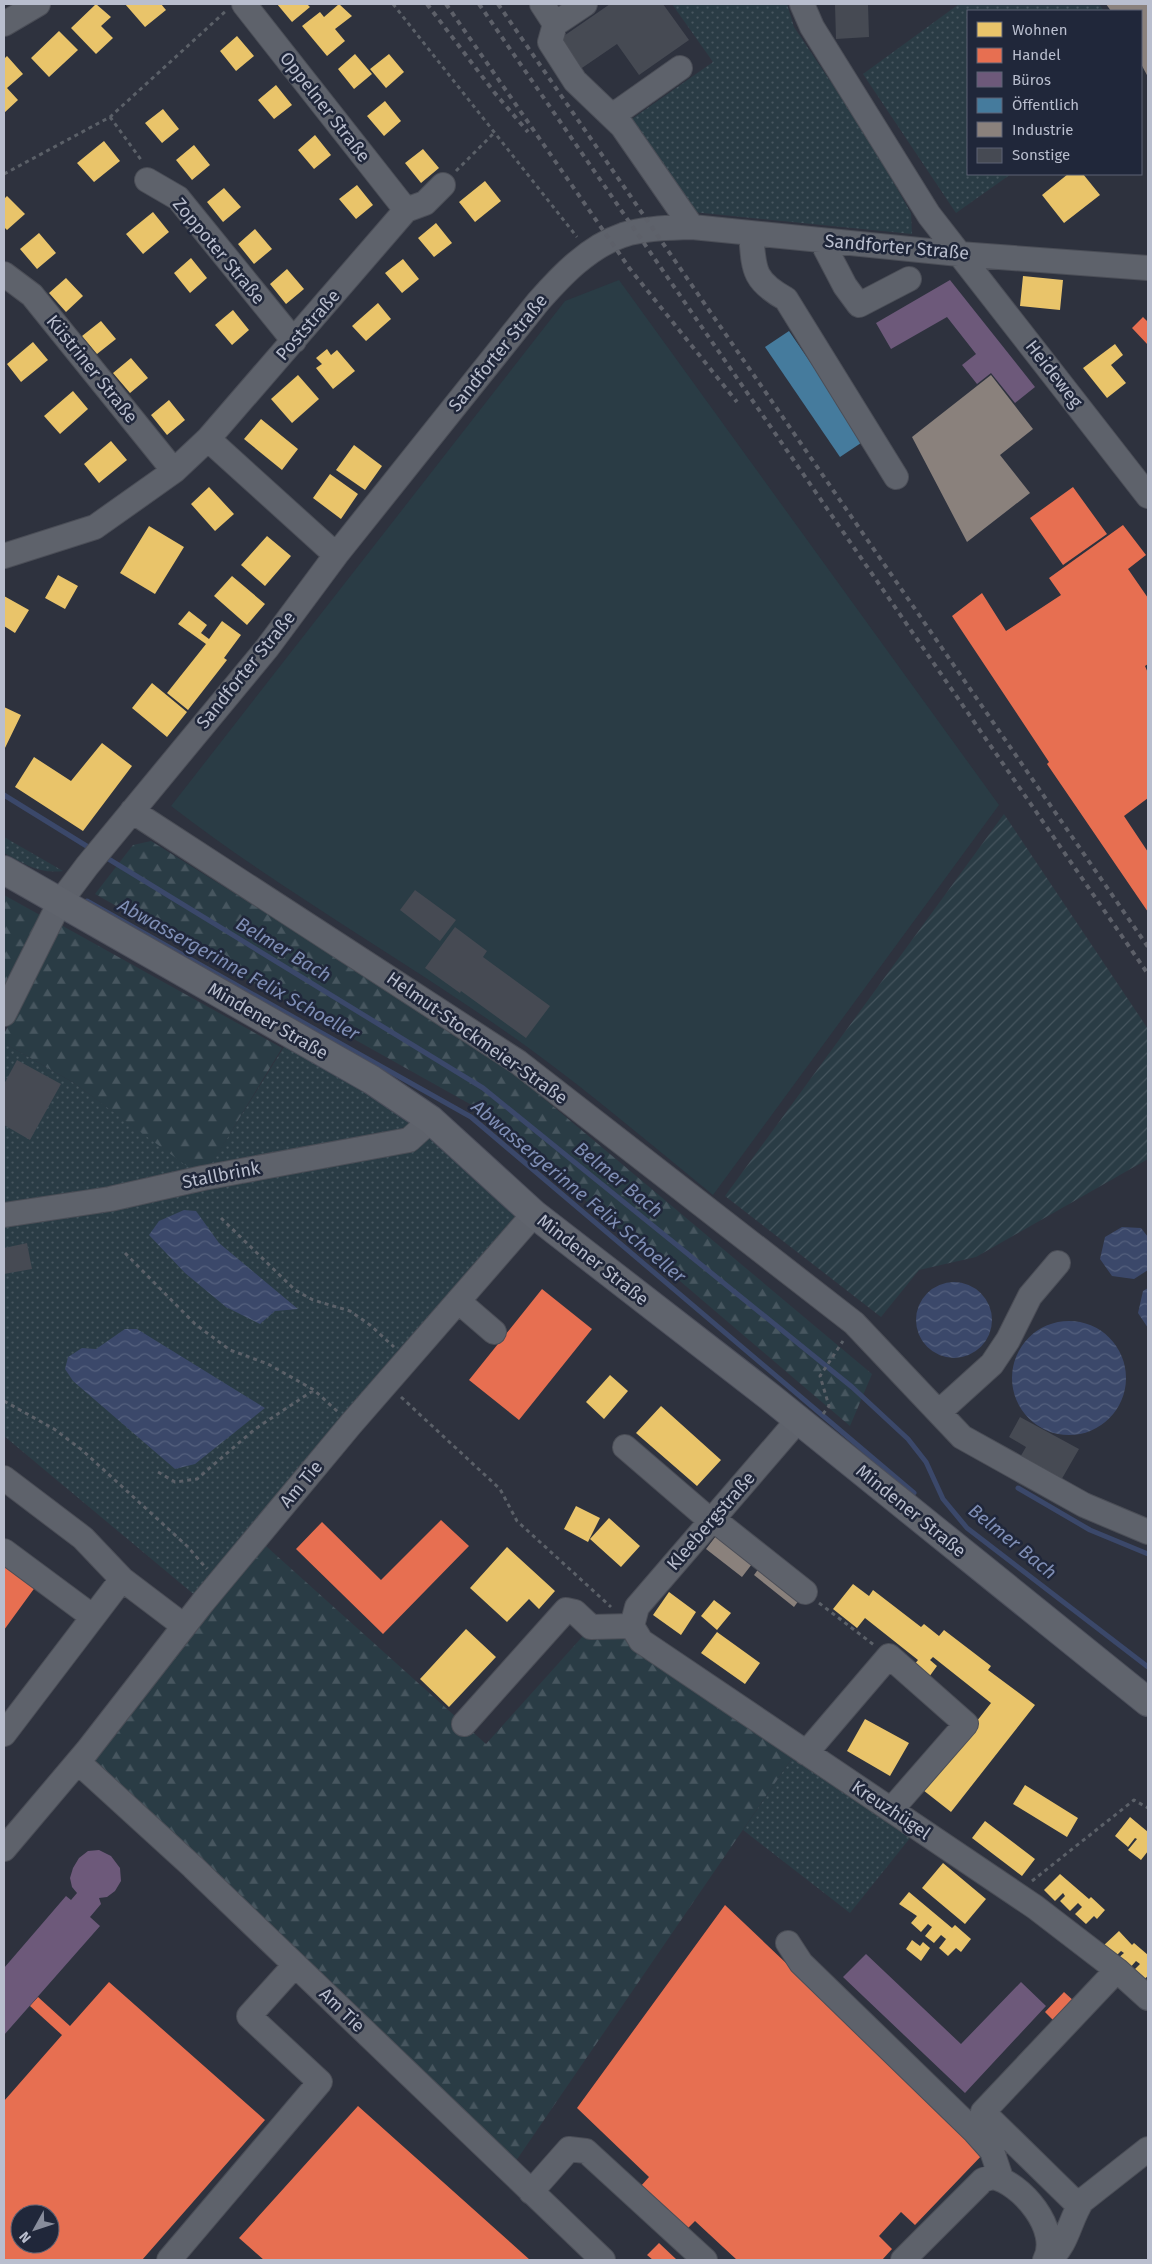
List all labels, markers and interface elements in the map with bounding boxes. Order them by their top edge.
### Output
legend [967,10,1142,175]
text: Wohnen [1012,21,1068,39]
text: Handel [1012,46,1061,64]
street label: Oppelner Straße [275,47,375,167]
text: Büros [1012,71,1051,89]
text: Öffentlich [1012,96,1079,114]
text: Industrie [1012,121,1074,139]
text: Sonstige [1012,146,1070,164]
street label: Zoppoter Straße [168,193,270,309]
street label: Sandforter Straße [824,230,970,264]
street label: Poststraße [271,285,345,365]
street label: Sandforter Straße [444,290,552,416]
street label: Küstriner Straße [42,310,142,428]
street label: Heideweg [1021,336,1088,413]
street label: Sandforter Straße [192,607,300,733]
water label: Abwassergerinne Felix Schoeller [113,893,364,1046]
water label: Belmer Bach [232,912,336,987]
street label: Helmut-Stockmeier-Straße [382,967,572,1109]
street label: Mindener Straße [204,978,332,1064]
water label: Abwassergerinne Felix Schoeller [466,1094,691,1288]
water label: Belmer Bach [570,1137,668,1222]
street label: Stallbrink [180,1157,263,1193]
street label: Mindener Straße [533,1210,653,1310]
street label: Am Tie [275,1456,327,1512]
street label: Mindener Straße [852,1460,970,1562]
street label: Kleebergstraße [662,1467,760,1575]
water label: Belmer Bach [964,1499,1062,1584]
street label: Kreuzhügel [847,1776,935,1844]
street label: Am Tie [315,1983,369,2037]
north arrow [10,2204,60,2254]
text: N [16,2228,35,2246]

